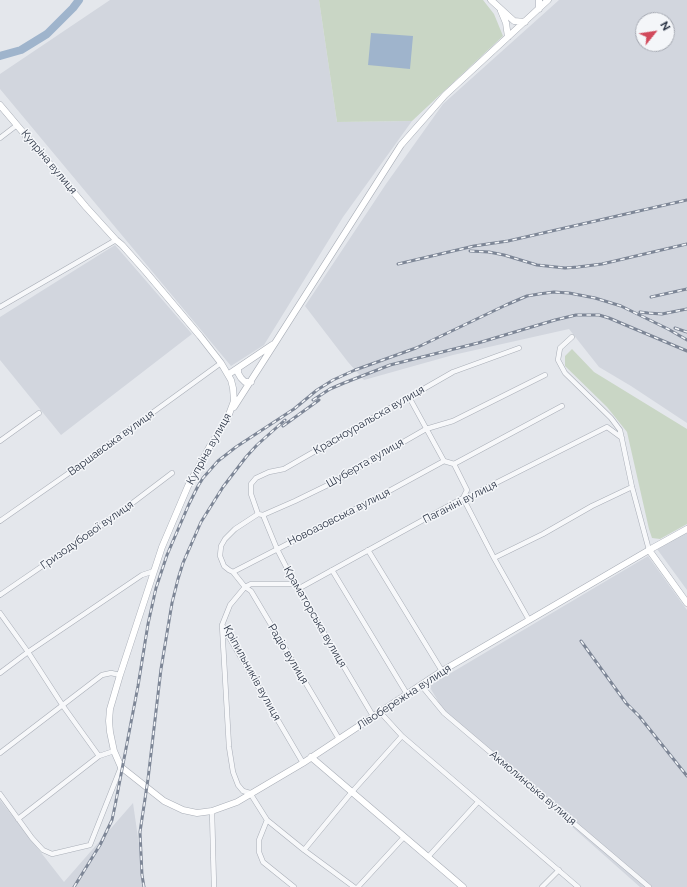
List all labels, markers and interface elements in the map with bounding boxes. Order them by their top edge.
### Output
north arrow [635,12,675,52]
text: N [657,19,673,33]
street label: Купріна вулиця [18,127,80,197]
street label: Красноуральска вулиця [311,383,427,457]
street label: Варшавська вулиця [65,407,157,479]
street label: Купріна вулиця [184,411,234,487]
street label: Шуберта вулиця [324,436,406,490]
street label: Паганіні вулиця [421,478,499,526]
street label: Новоазовська вулиця [286,485,392,549]
street label: Гризодубової вулиця [38,498,136,572]
street label: Краматорська вулиця [281,564,349,670]
street label: Радіо вулиця [265,622,311,686]
street label: Кріпильників вулиця [220,623,284,723]
street label: Лівобережна вулиця [354,662,454,732]
street label: Акмолинська вулиця [487,748,579,828]

